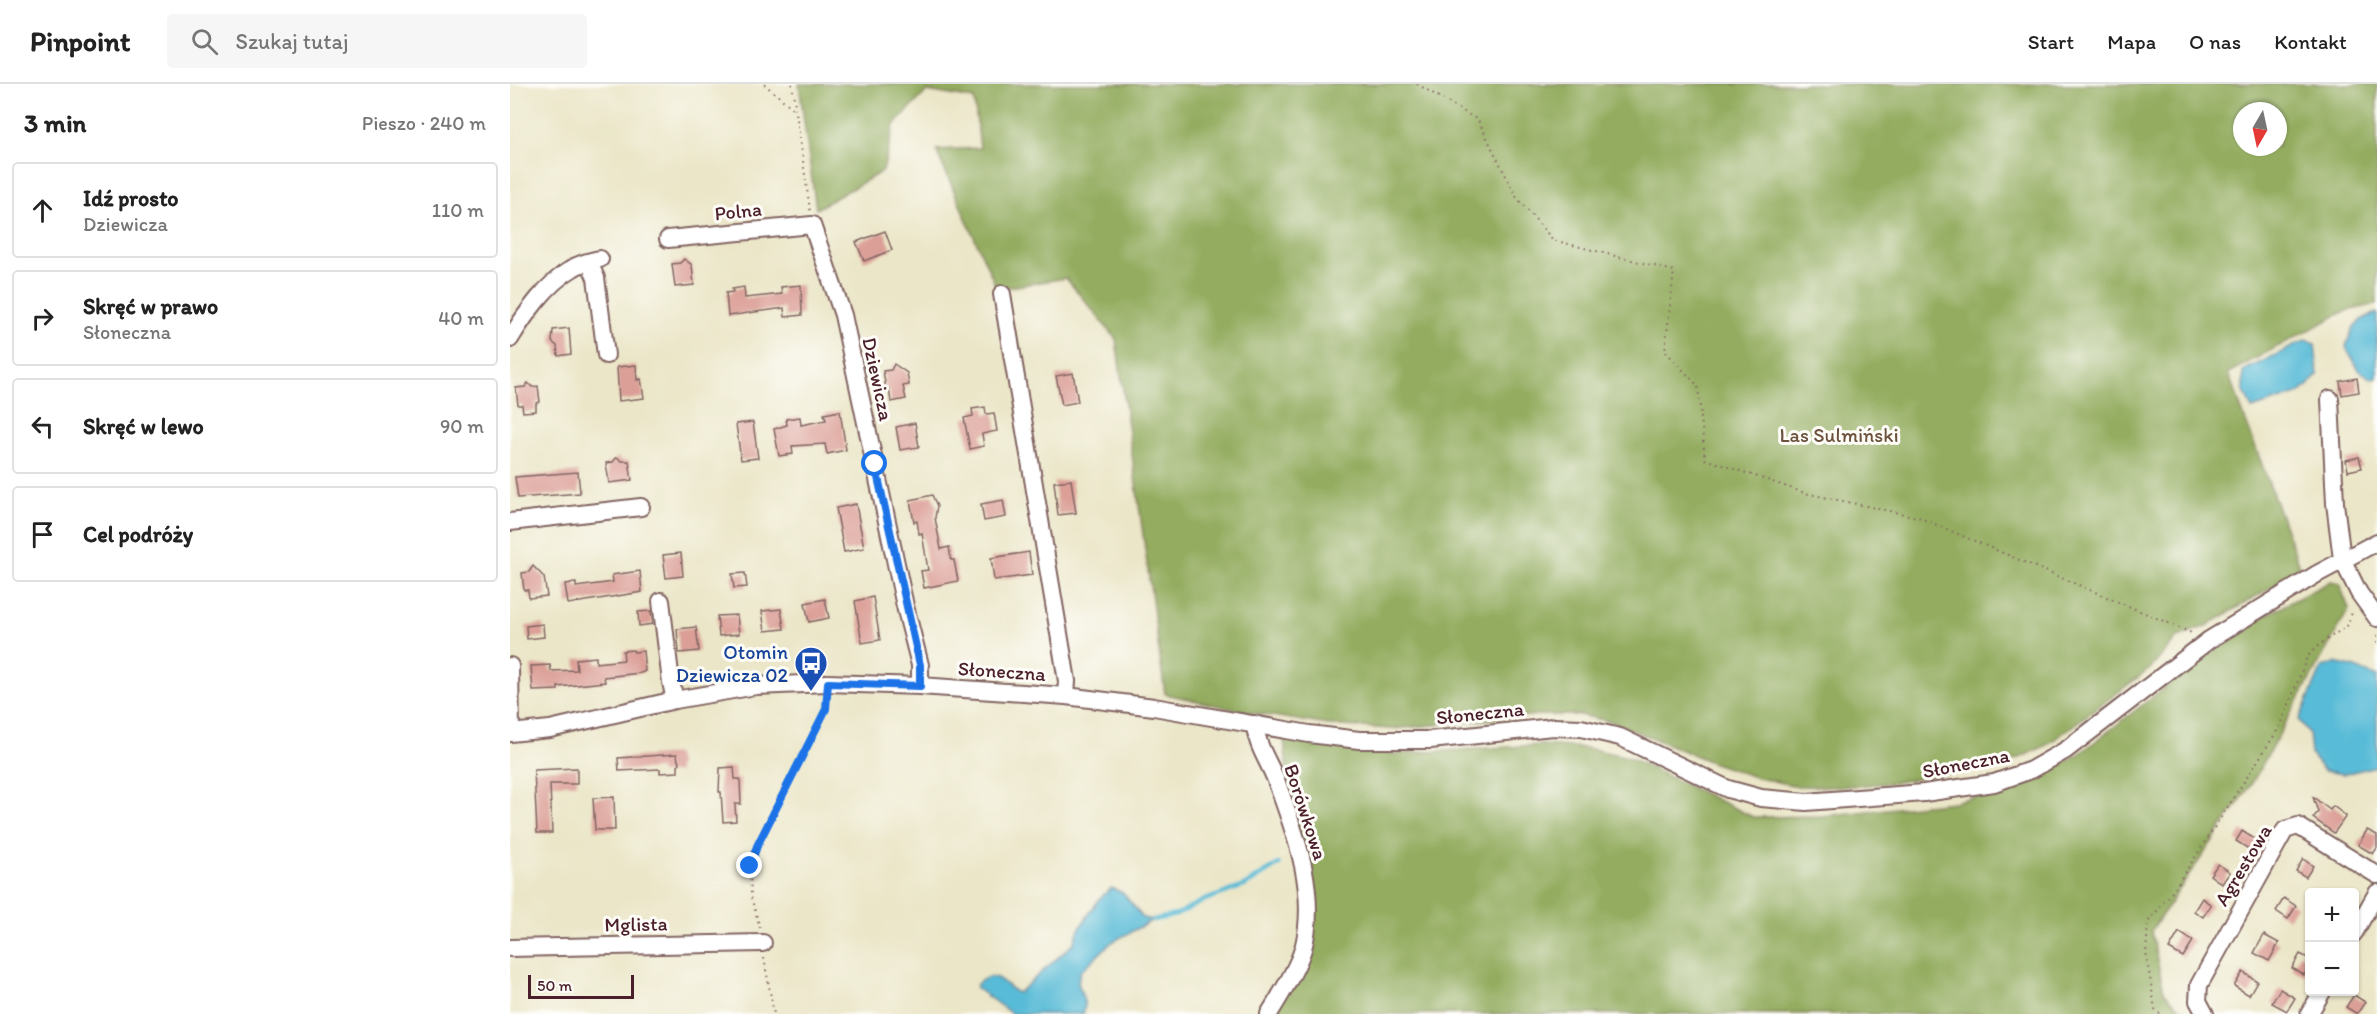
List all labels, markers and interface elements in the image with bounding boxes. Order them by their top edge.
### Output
search box [167,14,587,68]
text: Pinpoint [30,24,131,58]
icon: search [188,25,221,58]
text: Szukaj tutaj [236,28,348,55]
text: Start [2028,29,2074,54]
text: Mapa [2107,29,2156,54]
text: O nas [2189,29,2241,54]
text: Kontakt [2274,29,2347,54]
north arrow [2233,102,2287,156]
text: 3 min [24,107,86,139]
text: Pieszo · 240 m [362,111,486,135]
text: Idź prosto [83,185,179,212]
icon: ahead [26,194,59,227]
street label: Polna [713,197,763,225]
text: 110 m [432,198,484,222]
text: Dziewicza [83,212,168,236]
text: Skręć w prawo [83,293,218,320]
icon: right [26,302,59,335]
text: 40 m [438,306,484,330]
text: Słoneczna [83,320,171,344]
street label: Dziewicza [857,335,899,424]
icon: left [26,410,59,443]
text: Skręć w lewo [83,413,204,440]
text: 90 m [440,414,484,438]
park label: Las Sulmiński [1779,423,1899,447]
route start [861,450,887,476]
icon: arrive [26,518,59,551]
text: Cel podróży [83,521,193,548]
place label: Otomin Dziewicza 02 [676,640,788,687]
bus stop icon: Otomin Dziewicza 02 [793,645,829,692]
street label: Słoneczna [957,656,1047,686]
street label: Słoneczna [1435,696,1526,730]
street label: Słoneczna [1920,743,2012,783]
street label: Borówkowa [1279,761,1333,864]
street label: Agrestowa [2209,819,2277,910]
route end [736,852,762,878]
map controls [2305,888,2359,996]
button: + [2305,888,2359,942]
street label: Mglista [604,911,668,937]
button: − [2305,942,2359,996]
scale bar [528,972,634,1000]
text: 50 m [537,976,572,995]

